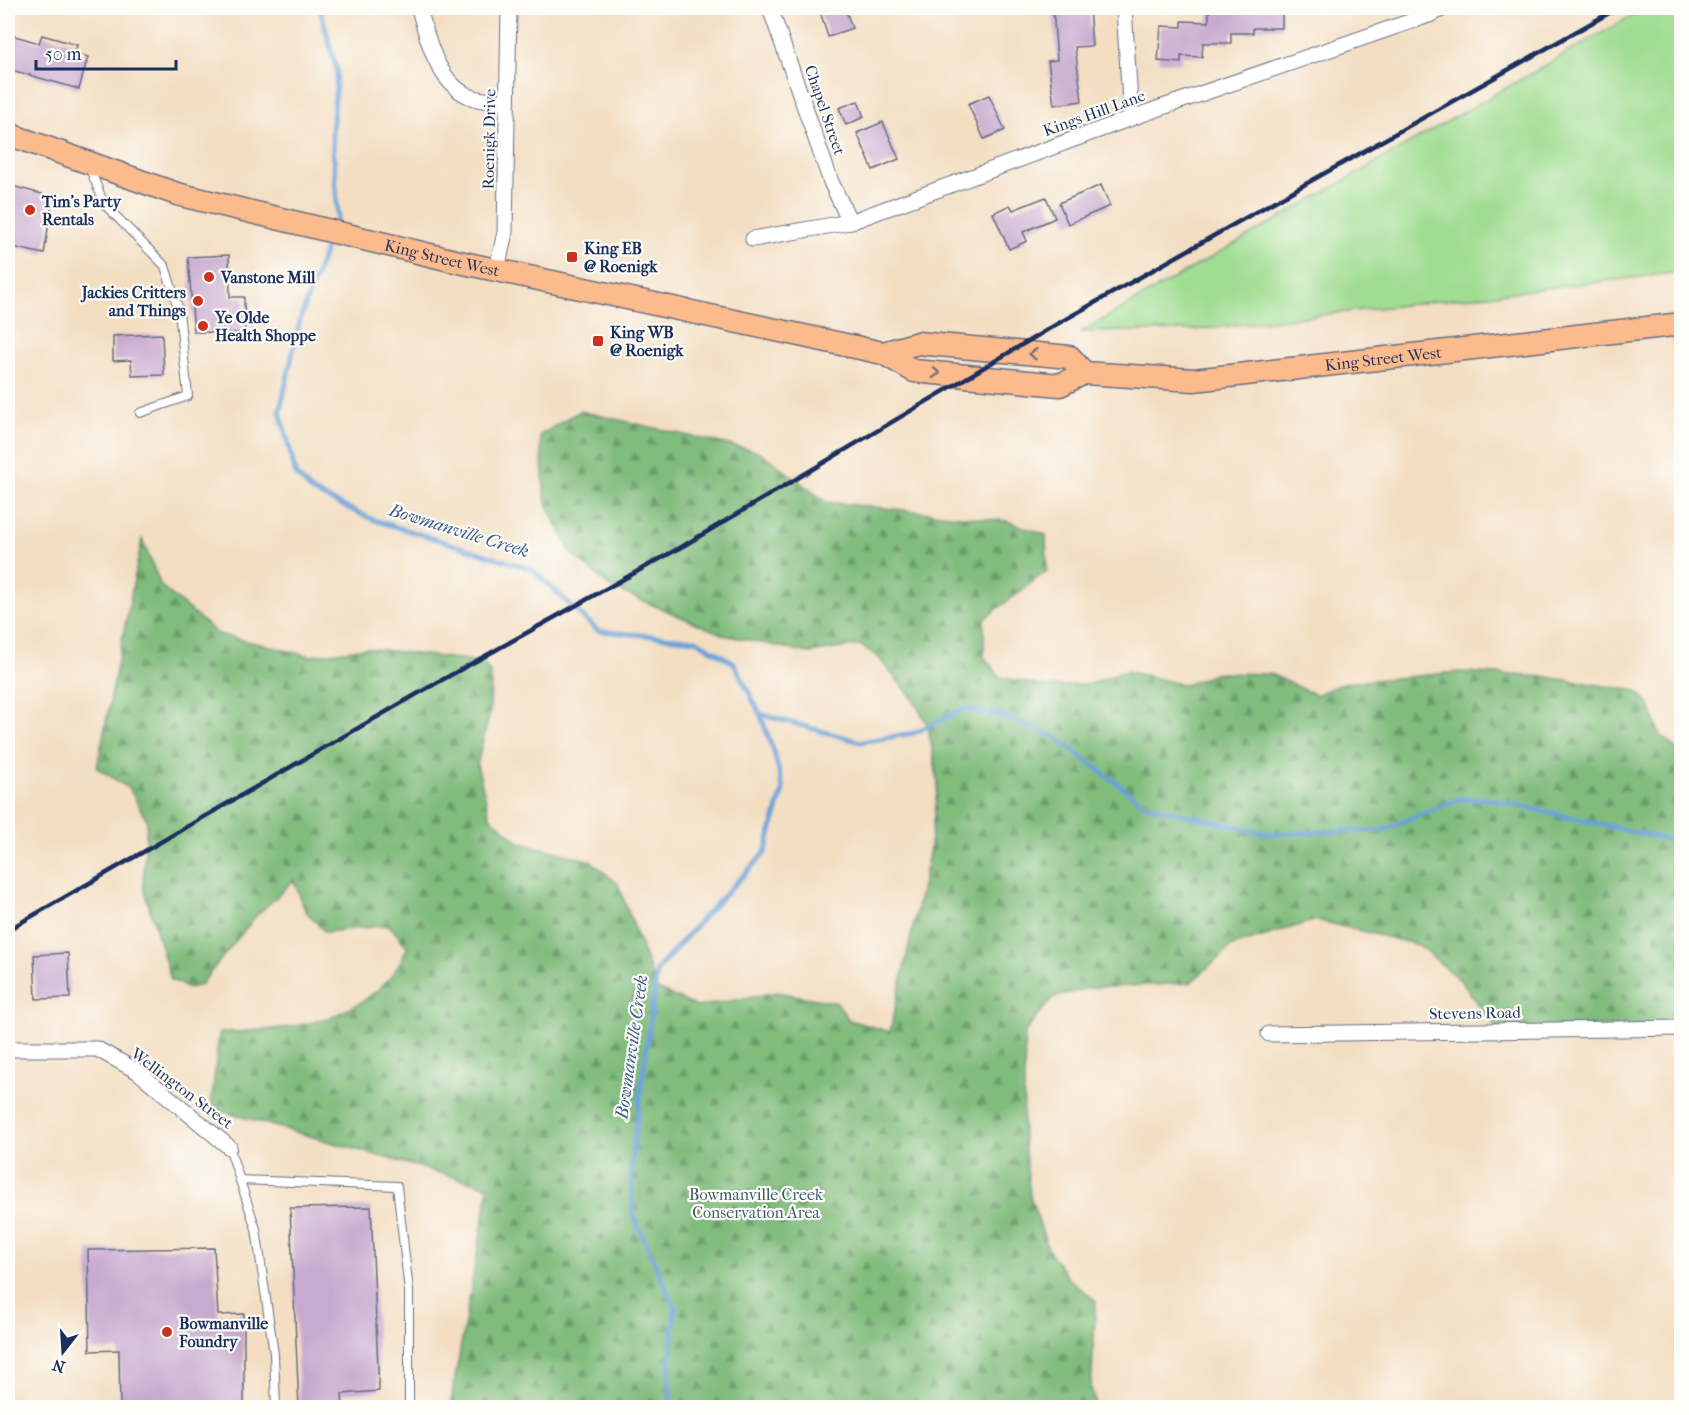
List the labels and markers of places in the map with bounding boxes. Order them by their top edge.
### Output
place label: Tim's Party Rentals [41,192,123,229]
marker: Tim's Party Rentals [23,203,37,217]
place label: King EB @ Roenigk [584,239,658,277]
marker: King EB @ Roenigk [565,250,579,264]
place label: Vanstone Mill [220,268,316,287]
marker: Vanstone Mill [202,270,216,284]
place label: Jackies Critters and Things [80,283,186,321]
marker: Jackies Critters and Things [191,294,205,308]
place label: Ye Olde Health Shoppe [214,308,316,346]
marker: Ye Olde Health Shoppe [196,319,210,333]
place label: King WB @ Roenigk [610,323,684,361]
marker: King WB @ Roenigk [591,334,605,348]
place label: Bowmanville Foundry [178,1314,268,1352]
marker: Bowmanville Foundry [160,1325,174,1339]

